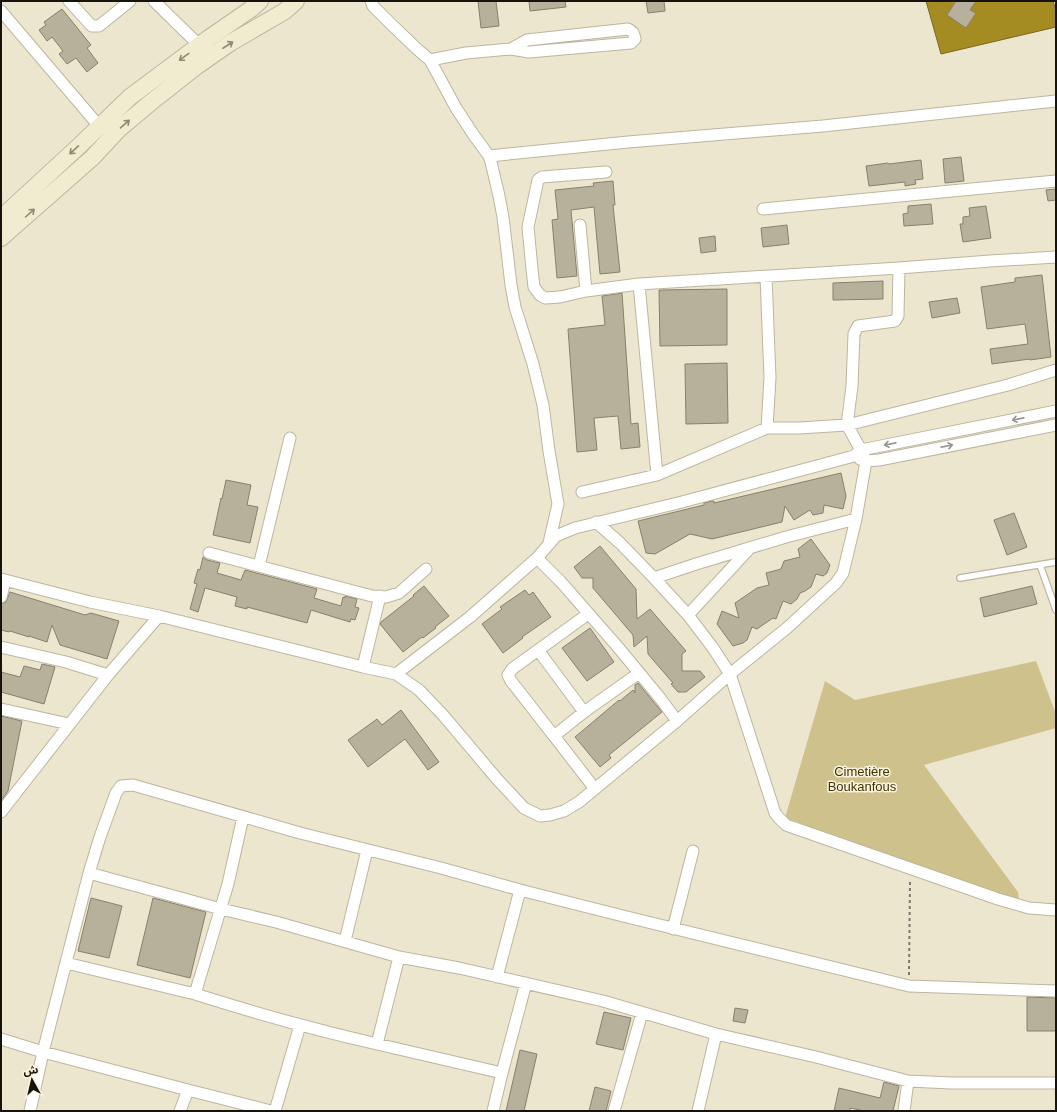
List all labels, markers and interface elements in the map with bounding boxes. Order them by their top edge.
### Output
one-way arrow [222,41,233,49]
one-way arrow [178,53,189,61]
one-way arrow [120,119,130,129]
one-way arrow [69,146,80,155]
one-way arrow [25,208,35,217]
one-way arrow [1012,415,1025,423]
one-way arrow [884,441,897,449]
one-way arrow [940,442,953,450]
park label: Cimetière Boukanfous [828,764,897,794]
north arrow [12,1060,52,1100]
text: ش [22,1063,39,1078]

